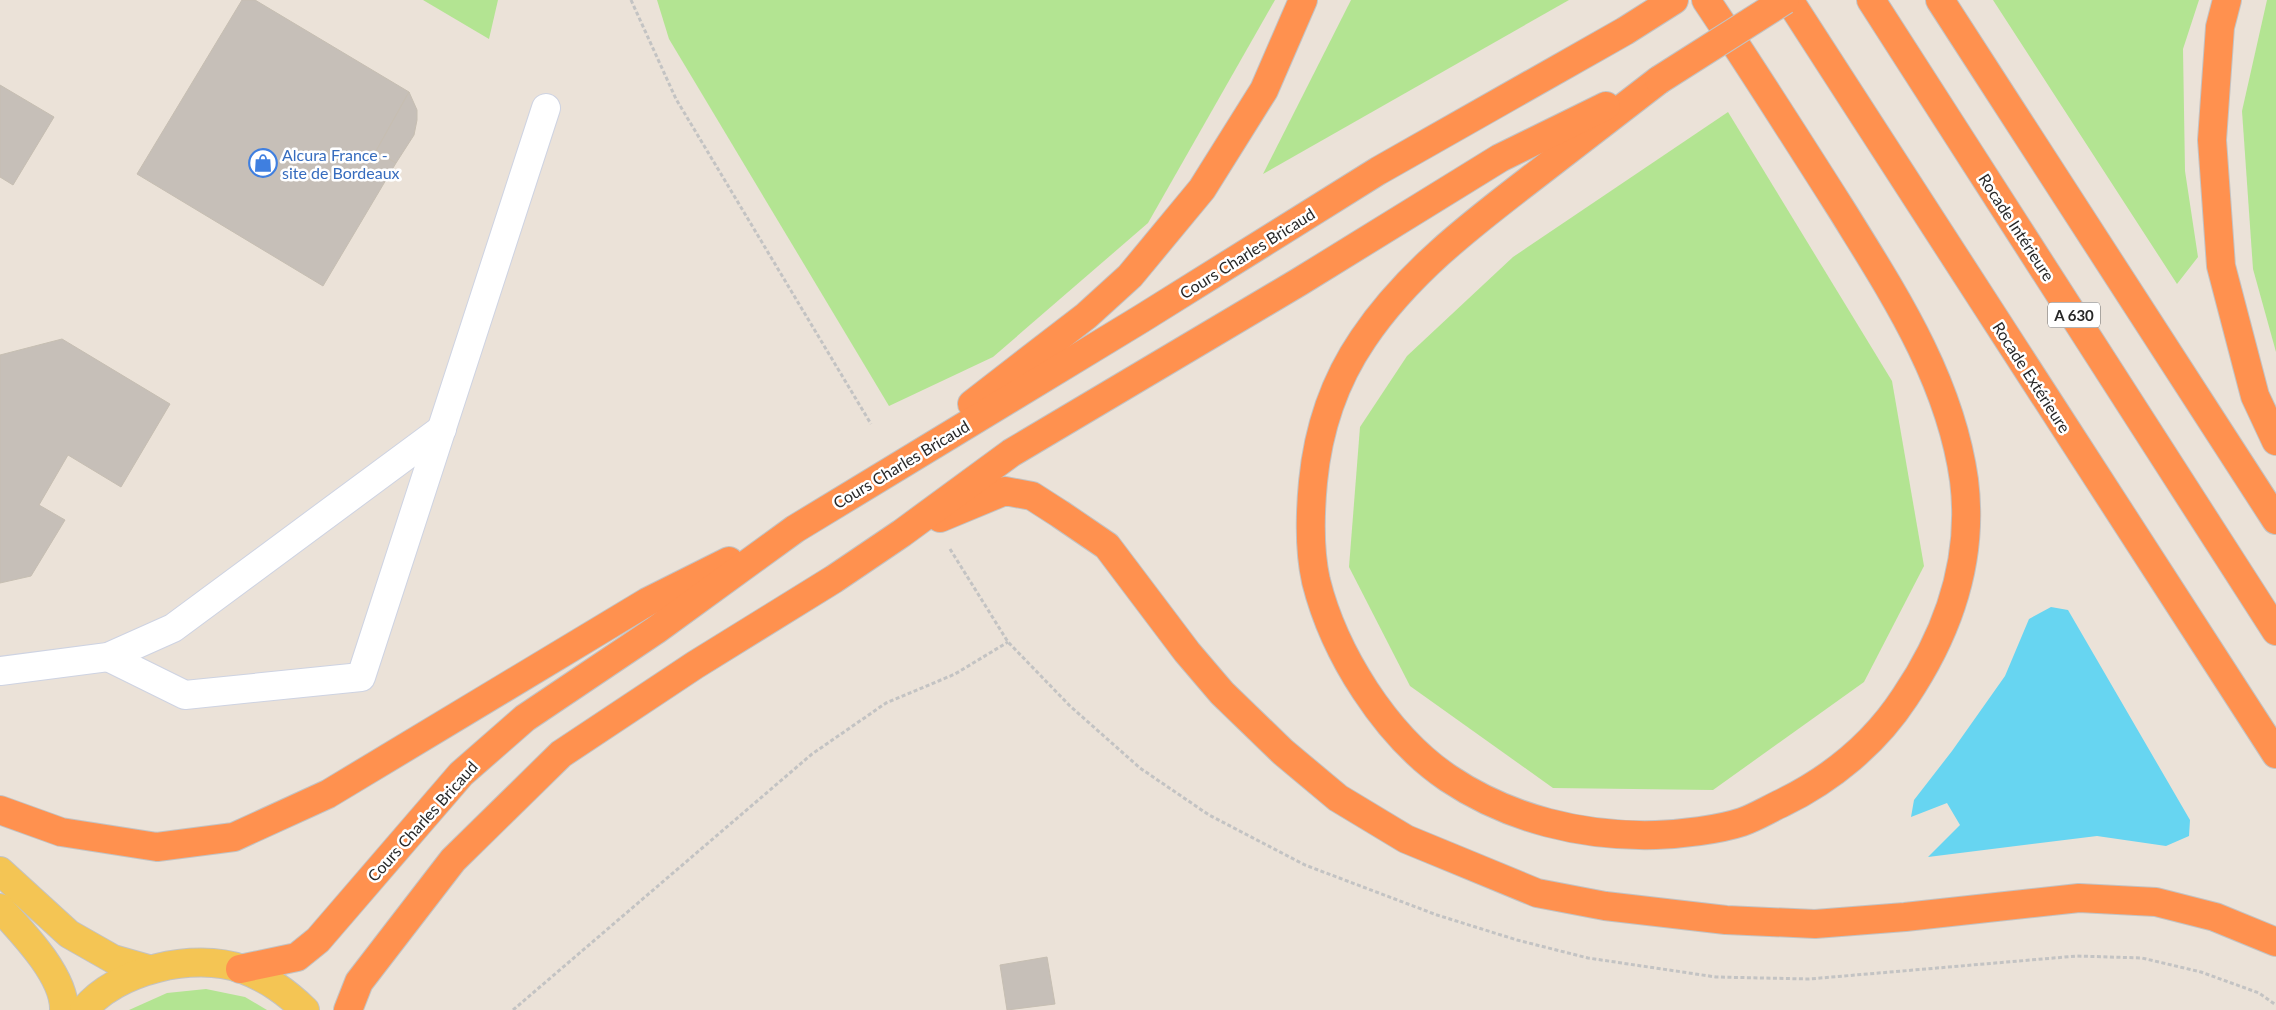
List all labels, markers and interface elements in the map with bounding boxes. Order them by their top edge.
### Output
place label: Alcura France - site de Bordeaux [282,145,400,182]
shop icon: Alcura France - site de Bordeaux [248,148,278,178]
street label: Rocade Intérieure [1975,170,2059,284]
street label: Cours Charles Bricaud [1176,204,1318,302]
road number: A 630 [2048,302,2100,328]
street label: Rocade Extérieure [1989,318,2075,436]
street label: Cours Charles Bricaud [830,416,972,512]
street label: Cours Charles Bricaud [363,757,481,885]

